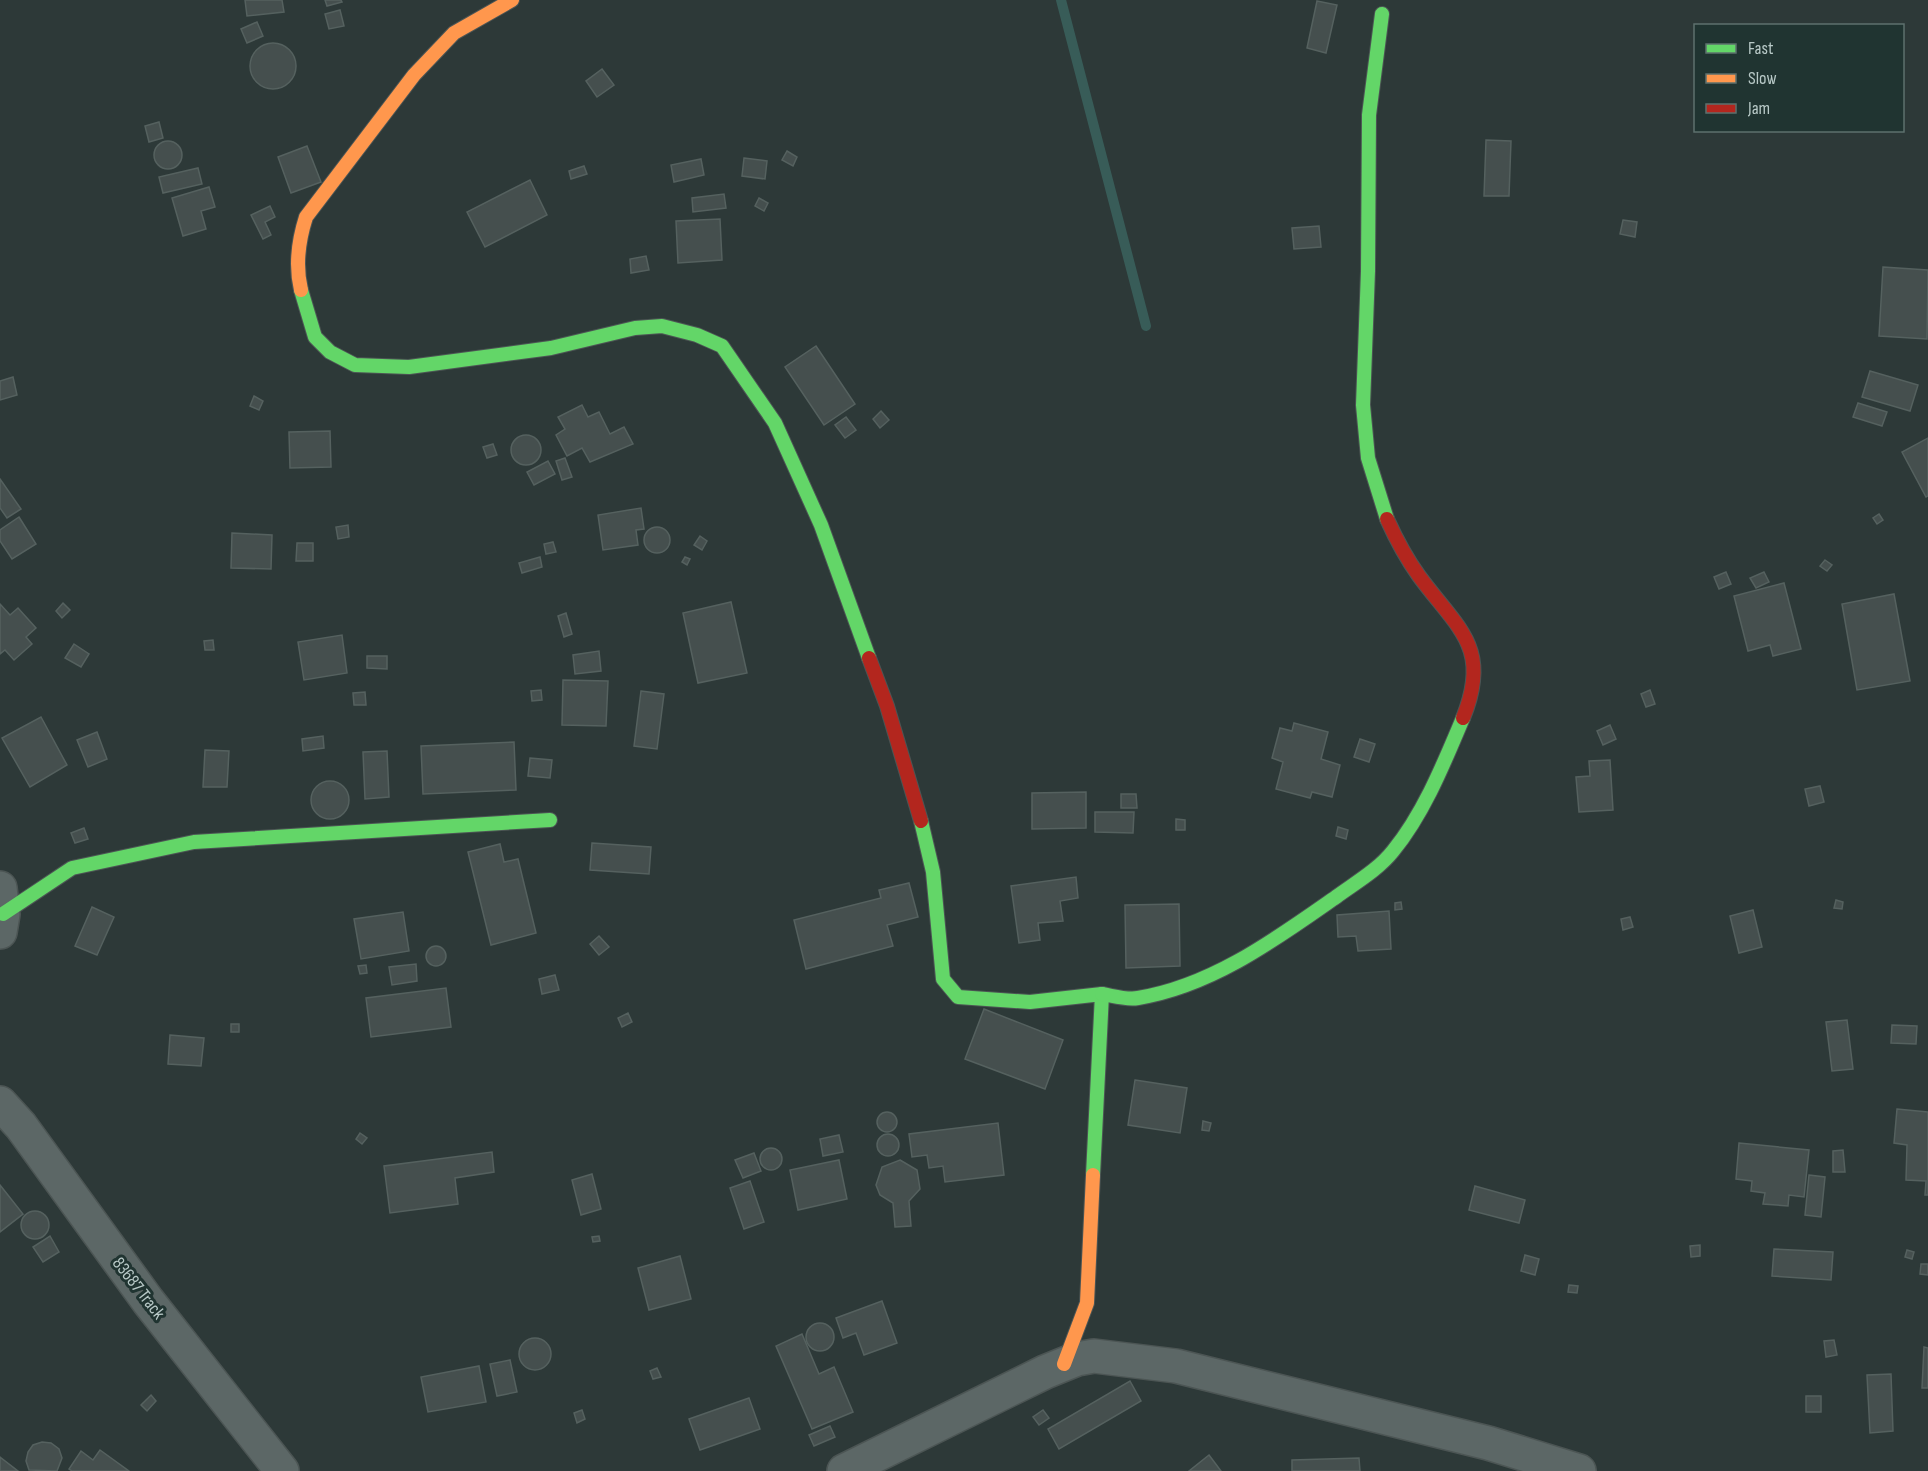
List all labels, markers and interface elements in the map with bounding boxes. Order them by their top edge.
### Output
legend [1694,24,1904,132]
text: Fast [1748,38,1774,59]
text: Slow [1748,68,1777,89]
text: Jam [1747,98,1770,119]
street label: 83687 Track [108,1253,169,1324]

